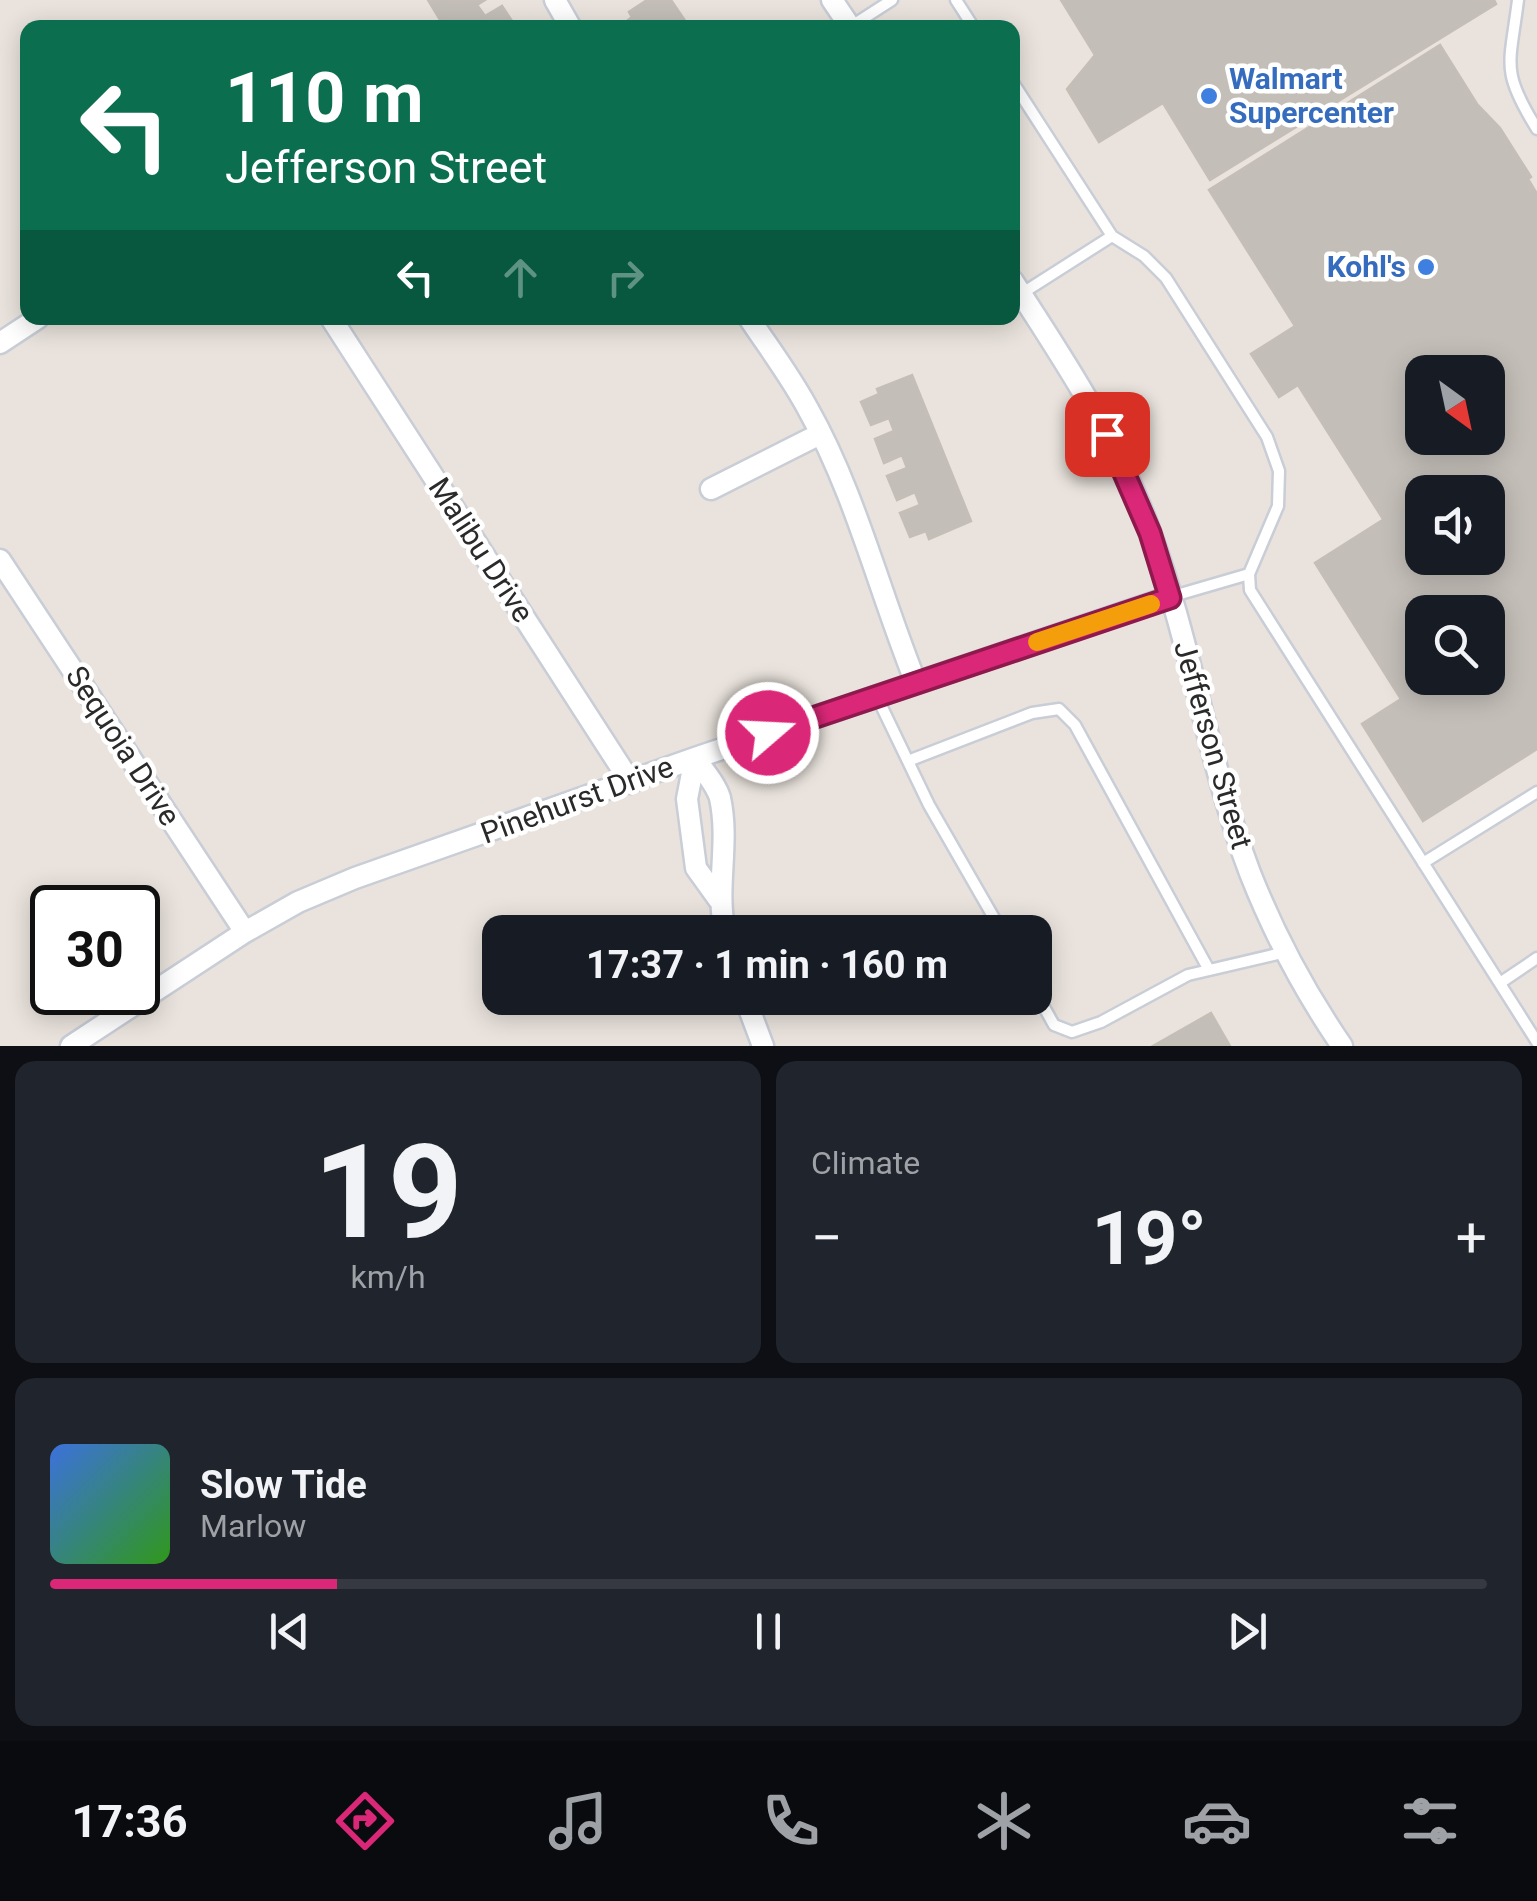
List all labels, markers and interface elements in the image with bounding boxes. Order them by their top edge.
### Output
text: 110 m [225,57,424,139]
icon: left [60,60,190,190]
place label: Walmart Supercenter [1229,61,1394,130]
marker: Walmart Supercenter [1198,85,1220,107]
text: Jefferson Street [225,141,547,194]
place label: Kohl's [1327,249,1406,284]
icon: left [388,250,443,305]
icon: ahead [493,250,548,305]
icon: right [598,250,653,305]
marker: Kohl's [1415,256,1437,278]
north arrow [1405,355,1505,455]
map controls [1405,355,1505,695]
pin [1065,392,1150,477]
icon: arrive [1080,407,1135,462]
street label: Malibu Drive [422,471,541,629]
button: sound [1405,475,1505,575]
button: search [1405,595,1505,695]
street label: Jefferson Street [1167,637,1260,853]
street label: Sequoia Drive [59,660,188,832]
position arrow [716,681,820,785]
street label: Pinehurst Drive [476,749,678,851]
speed limit sign: 30 [30,885,160,1015]
text: 17:37 · 1 min · 160 m [586,943,948,987]
text: 19 [313,1116,463,1269]
text: Climate [811,1144,920,1182]
text: 19° [1091,1194,1207,1282]
text: − [811,1206,842,1270]
text: + [1456,1206,1487,1270]
text: km/h [350,1258,426,1296]
text: Slow Tide [200,1463,367,1507]
text: Marlow [200,1507,306,1545]
icon: previous [262,1604,317,1659]
icon: pause [741,1604,796,1659]
icon: next [1220,1604,1275,1659]
icon: directions [330,1786,400,1856]
icon: music [543,1786,613,1856]
icon: phone [756,1786,826,1856]
icon: climate [969,1786,1039,1856]
icon: car [1182,1786,1252,1856]
icon: filters [1395,1786,1465,1856]
text: 17:36 [72,1795,187,1848]

